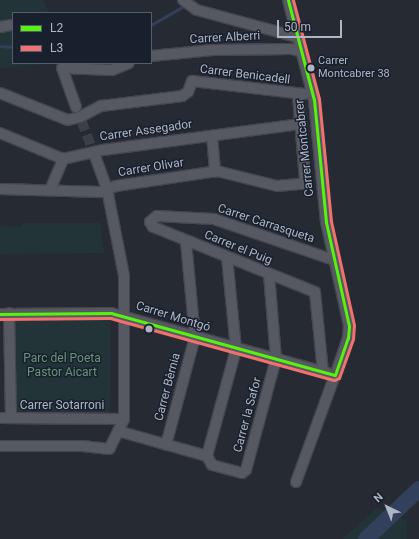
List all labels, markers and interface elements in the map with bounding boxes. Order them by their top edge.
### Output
legend [12,12,152,64]
scale bar [279,12,344,38]
text: 50 m [284,20,311,34]
text: L2 [50,21,63,35]
street label: Carrer Alberri [189,29,261,47]
text: L3 [50,41,63,55]
place label: Carrer Montcabrer 38 [318,55,390,81]
street label: Carrer Benicadell [199,62,291,88]
marker: Carrer Montcabrer 38 [306,63,316,73]
street label: Carrer Montcabrer [293,99,317,197]
street label: Carrer Assegador [99,117,193,145]
street label: Carrer Olivar [117,156,185,180]
street label: Carrer Carrasqueta [216,202,316,246]
street label: Carrer el Puig [202,228,274,268]
street label: Carrer Montgó [134,299,212,335]
unlabelled marker [144,324,154,334]
street label: Carrer Bèrnia [152,351,184,423]
park label: Parc del Poeta Pastor Aicart [23,352,101,380]
street label: Carrer la Safor [231,376,265,454]
street label: Carrer Sotarroni [20,399,104,413]
north arrow [367,487,407,527]
text: N [371,490,386,505]

